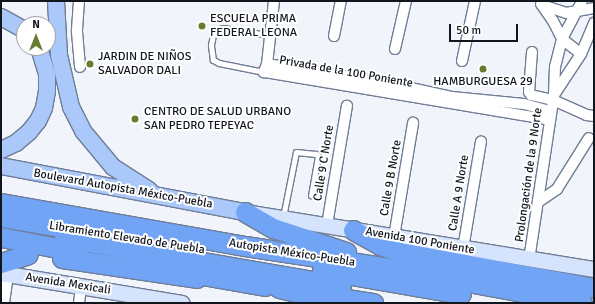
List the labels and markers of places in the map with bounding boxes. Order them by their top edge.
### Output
place label: ESCUELA PRIMA FEDERAL LEONA [210,12,297,40]
marker: ESCUELA PRIMA FEDERAL LEONA [197,21,207,31]
place label: JARDIN DE NIÑOS SALVADOR DALI [98,50,191,78]
marker: JARDIN DE NIÑOS SALVADOR DALI [85,59,95,69]
marker: HAMBURGUESA 29 [478,64,488,74]
place label: HAMBURGUESA 29 [433,75,533,89]
place label: CENTRO DE SALUD URBANO SAN PEDRO TEPEYAC [144,105,291,133]
marker: CENTRO DE SALUD URBANO SAN PEDRO TEPEYAC [129,113,141,125]

